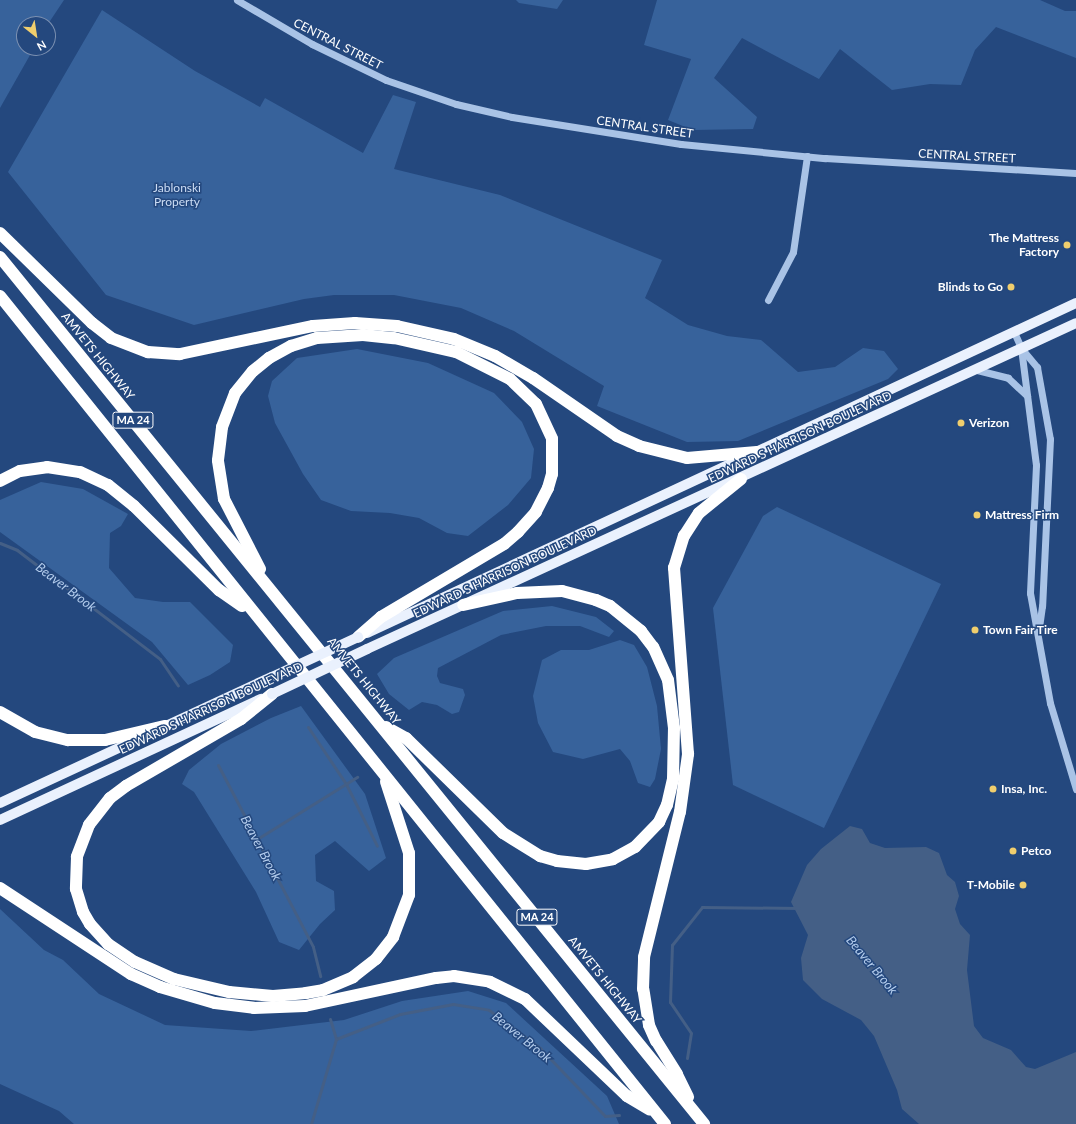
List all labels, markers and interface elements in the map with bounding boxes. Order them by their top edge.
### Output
street label: CENTRAL STREET [291,15,385,73]
north arrow [16,16,56,56]
text: N [35,38,49,54]
street label: CENTRAL STREET [595,113,695,141]
street label: CENTRAL STREET [918,146,1016,166]
park label: Jablonski Property [153,181,201,209]
place label: The Mattress Factory [989,231,1059,259]
marker: The Mattress Factory [1062,240,1072,250]
place label: Blinds to Go [938,280,1003,294]
marker: Blinds to Go [1006,282,1016,292]
street label: AMVETS HIGHWAY [58,309,138,403]
street label: EDWARD S HARRISON BOULEVARD [706,388,894,486]
road number: MA 24 [112,411,154,429]
place label: Verizon [969,416,1009,430]
marker: Verizon [956,418,966,428]
place label: Mattress Firm [985,508,1059,522]
marker: Mattress Firm [972,510,982,520]
street label: EDWARD S HARRISON BOULEVARD [411,523,599,621]
water label: Beaver Brook [33,559,99,615]
place label: Town Fair Tire [983,623,1058,637]
marker: Town Fair Tire [970,625,980,635]
street label: AMVETS HIGHWAY [324,634,404,728]
street label: EDWARD S HARRISON BOULEVARD [117,659,305,757]
place label: Insa, Inc. [1001,782,1047,796]
marker: Insa, Inc. [988,784,998,794]
water label: Beaver Brook [237,813,285,883]
place label: Petco [1021,844,1051,858]
marker: Petco [1008,846,1018,856]
place label: T-Mobile [967,878,1015,892]
marker: T-Mobile [1018,880,1028,890]
road number: MA 24 [516,908,558,926]
water label: Beaver Brook [843,932,901,998]
street label: AMVETS HIGHWAY [565,933,645,1027]
water label: Beaver Brook [489,1008,555,1066]

